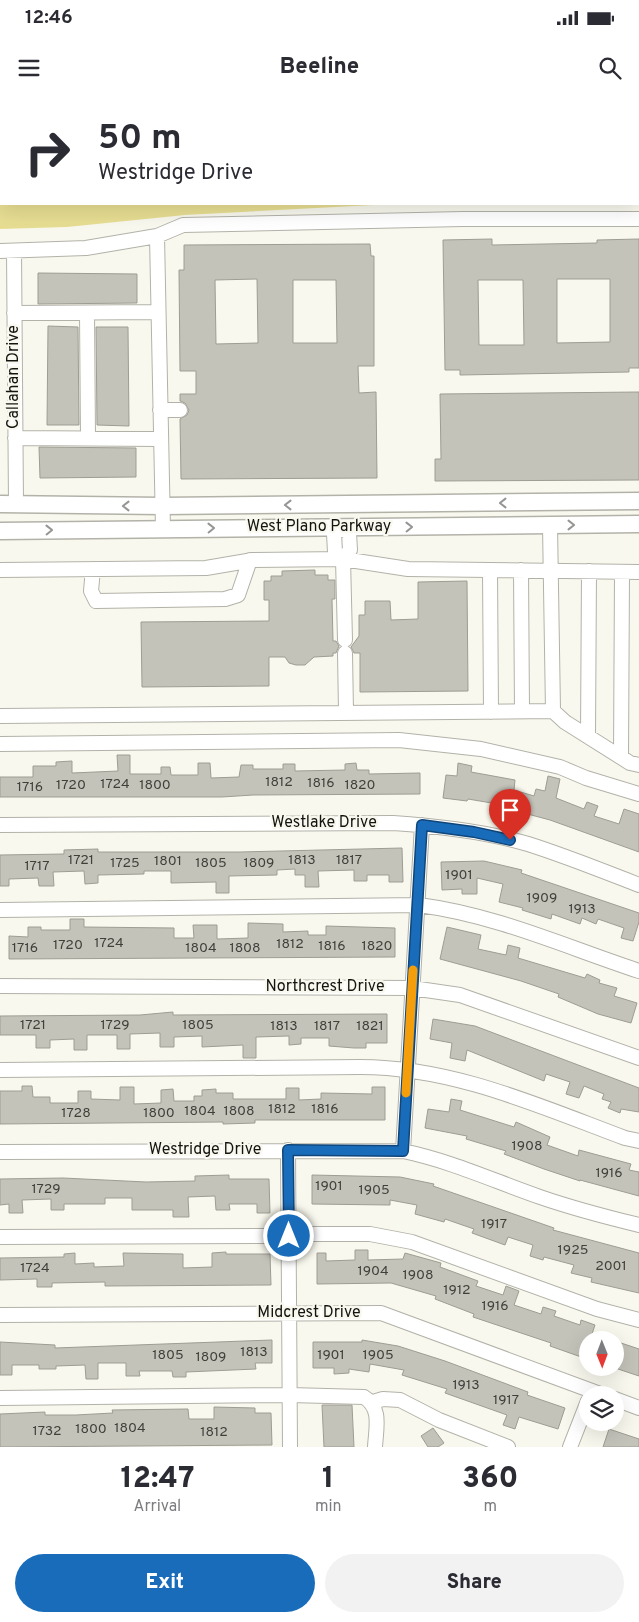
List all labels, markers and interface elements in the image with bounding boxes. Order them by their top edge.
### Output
text: 12:46 [25,6,73,30]
icon: menu [15,54,43,82]
text: Beeline [280,54,359,81]
icon: search [596,54,624,82]
text: 50 m [98,117,182,161]
icon: right [15,120,80,185]
text: Westridge Drive [98,160,253,187]
street label: Callahan Drive [4,325,24,429]
one-way arrow [499,498,506,508]
one-way arrow [284,500,292,510]
one-way arrow [121,501,129,511]
street label: West Plano Parkway [247,517,391,537]
one-way arrow [568,520,575,530]
one-way arrow [405,522,413,532]
one-way arrow [208,523,215,533]
one-way arrow [45,525,53,535]
house number: 1812 [265,774,293,791]
house number: 1816 [307,775,335,792]
house number: 1724 [100,776,130,793]
house number: 1720 [56,777,86,794]
house number: 1800 [139,777,171,794]
house number: 1820 [344,777,376,794]
house number: 1716 [17,779,43,796]
pin [489,789,531,840]
icon: arrive [496,796,524,824]
street label: Westlake Drive [271,813,377,833]
house number: 1721 [68,852,94,869]
house number: 1813 [288,852,316,869]
house number: 1817 [336,852,362,869]
house number: 1801 [154,853,182,870]
house number: 1725 [110,855,140,872]
house number: 1805 [195,855,227,872]
house number: 1809 [244,855,274,872]
house number: 1717 [24,858,50,875]
house number: 1901 [445,867,473,884]
house number: 1909 [527,890,557,907]
house number: 1913 [568,901,596,918]
house number: 1724 [94,935,124,952]
house number: 1812 [276,936,304,953]
house number: 1720 [53,937,83,954]
house number: 1816 [318,938,346,955]
house number: 1820 [361,938,393,955]
house number: 1716 [12,940,38,957]
house number: 1804 [185,940,217,957]
house number: 1808 [229,940,261,957]
street label: Northcrest Drive [265,977,385,997]
house number: 1721 [20,1017,46,1034]
house number: 1729 [100,1017,130,1034]
house number: 1805 [182,1017,214,1034]
house number: 1813 [270,1018,298,1035]
house number: 1817 [314,1018,340,1035]
house number: 1821 [356,1018,384,1035]
house number: 1812 [268,1101,296,1118]
house number: 1816 [311,1101,339,1118]
house number: 1804 [184,1103,216,1120]
house number: 1808 [223,1103,255,1120]
house number: 1728 [61,1105,91,1122]
house number: 1800 [143,1105,175,1122]
house number: 1908 [511,1138,543,1155]
street label: Westridge Drive [149,1140,261,1160]
house number: 1916 [595,1165,623,1182]
house number: 1901 [315,1178,343,1195]
house number: 1729 [31,1181,61,1198]
house number: 1905 [358,1182,390,1199]
position arrow [262,1209,314,1261]
house number: 1917 [481,1216,507,1233]
house number: 1925 [558,1242,588,1259]
house number: 2001 [595,1258,627,1275]
house number: 1724 [20,1260,50,1277]
house number: 1904 [357,1263,389,1280]
house number: 1908 [402,1267,434,1284]
house number: 1912 [443,1282,471,1299]
house number: 1916 [481,1298,509,1315]
street label: Midcrest Drive [257,1303,361,1323]
north arrow [579,1331,624,1376]
map controls [579,1331,624,1431]
house number: 1813 [240,1344,268,1361]
house number: 1805 [152,1347,184,1364]
house number: 1901 [317,1347,345,1364]
house number: 1905 [362,1347,394,1364]
house number: 1809 [196,1349,226,1366]
house number: 1913 [452,1377,480,1394]
button: layers [579,1386,624,1431]
house number: 1917 [493,1392,519,1409]
house number: 1804 [114,1420,146,1437]
house number: 1800 [75,1421,107,1438]
house number: 1732 [33,1423,61,1440]
house number: 1812 [200,1424,228,1441]
text: 12:47 [120,1461,194,1498]
text: 1 [322,1461,334,1498]
text: 360 [462,1461,518,1498]
text: Arrival [134,1497,181,1517]
text: min [315,1497,342,1517]
text: m [483,1497,497,1517]
button: Exit [15,1554,315,1612]
button: Share [325,1554,624,1612]

